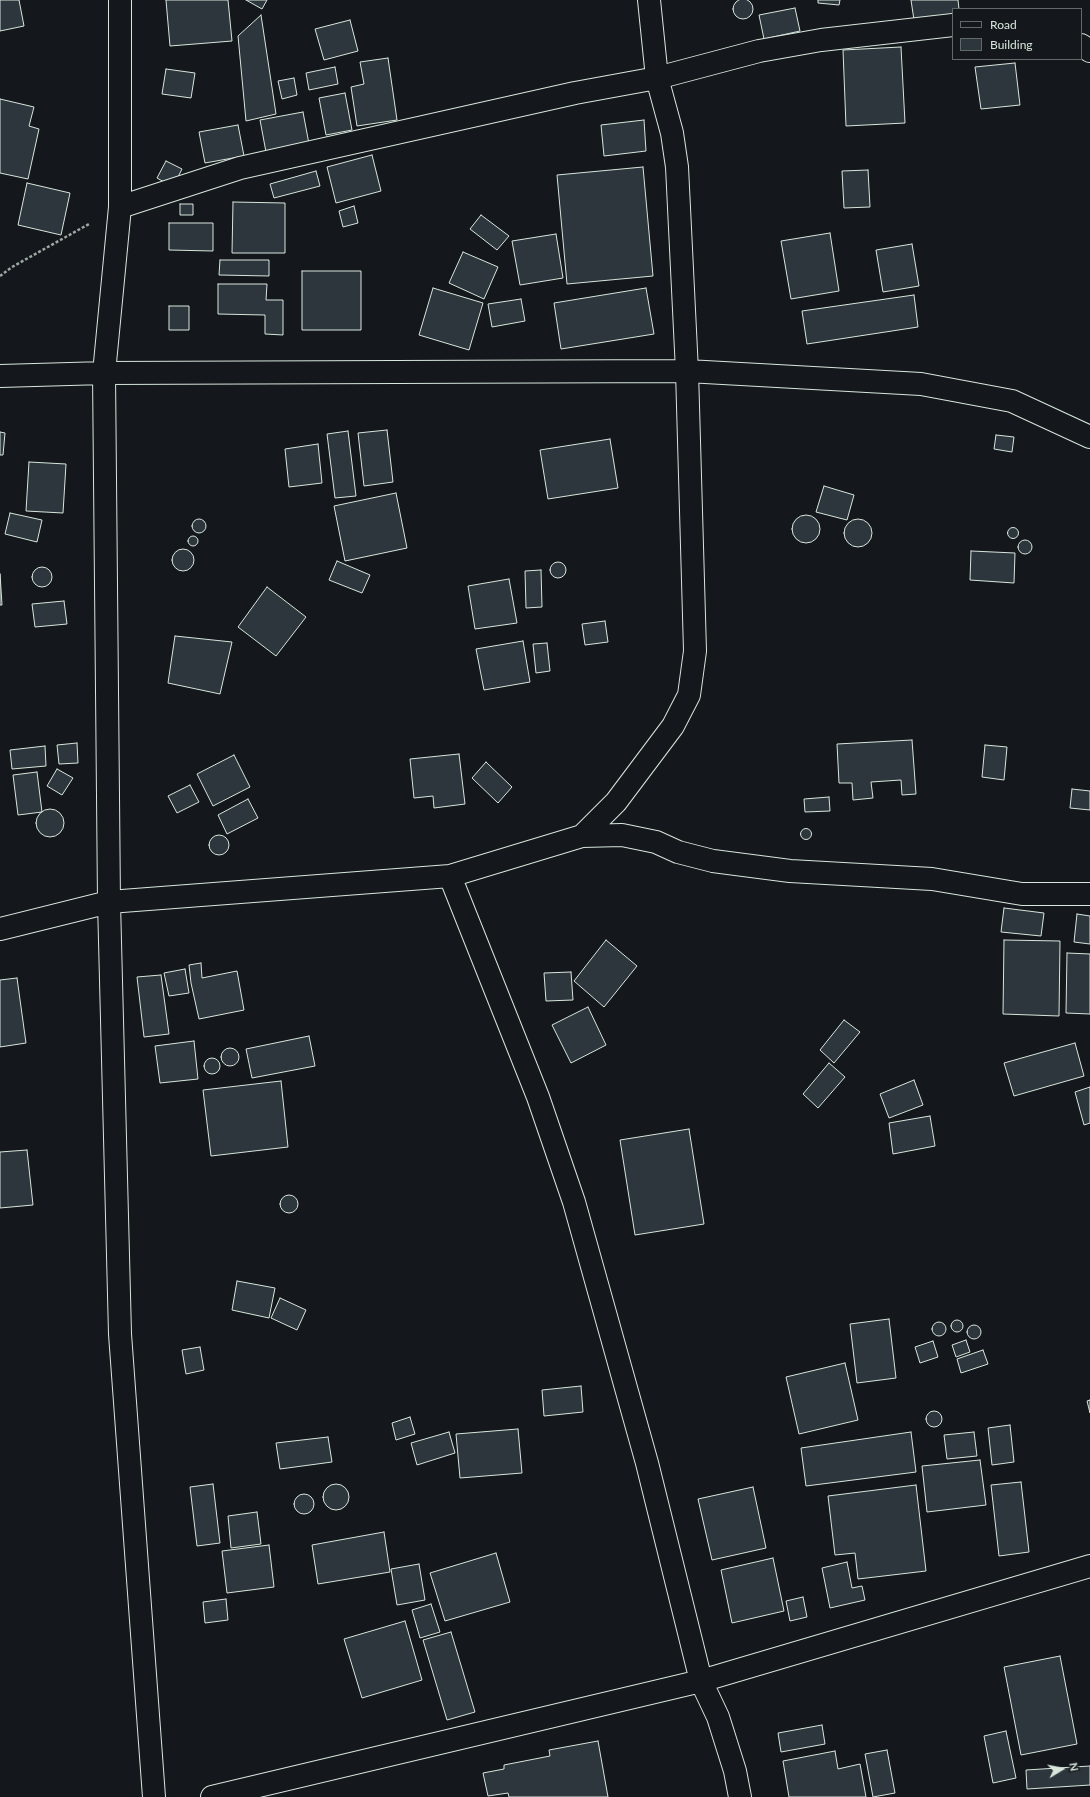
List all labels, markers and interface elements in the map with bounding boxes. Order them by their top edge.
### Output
legend [952,8,1082,60]
text: Road [990,17,1017,32]
text: Building [990,37,1033,52]
north arrow [1042,1749,1082,1789]
text: N [1067,1762,1081,1772]

